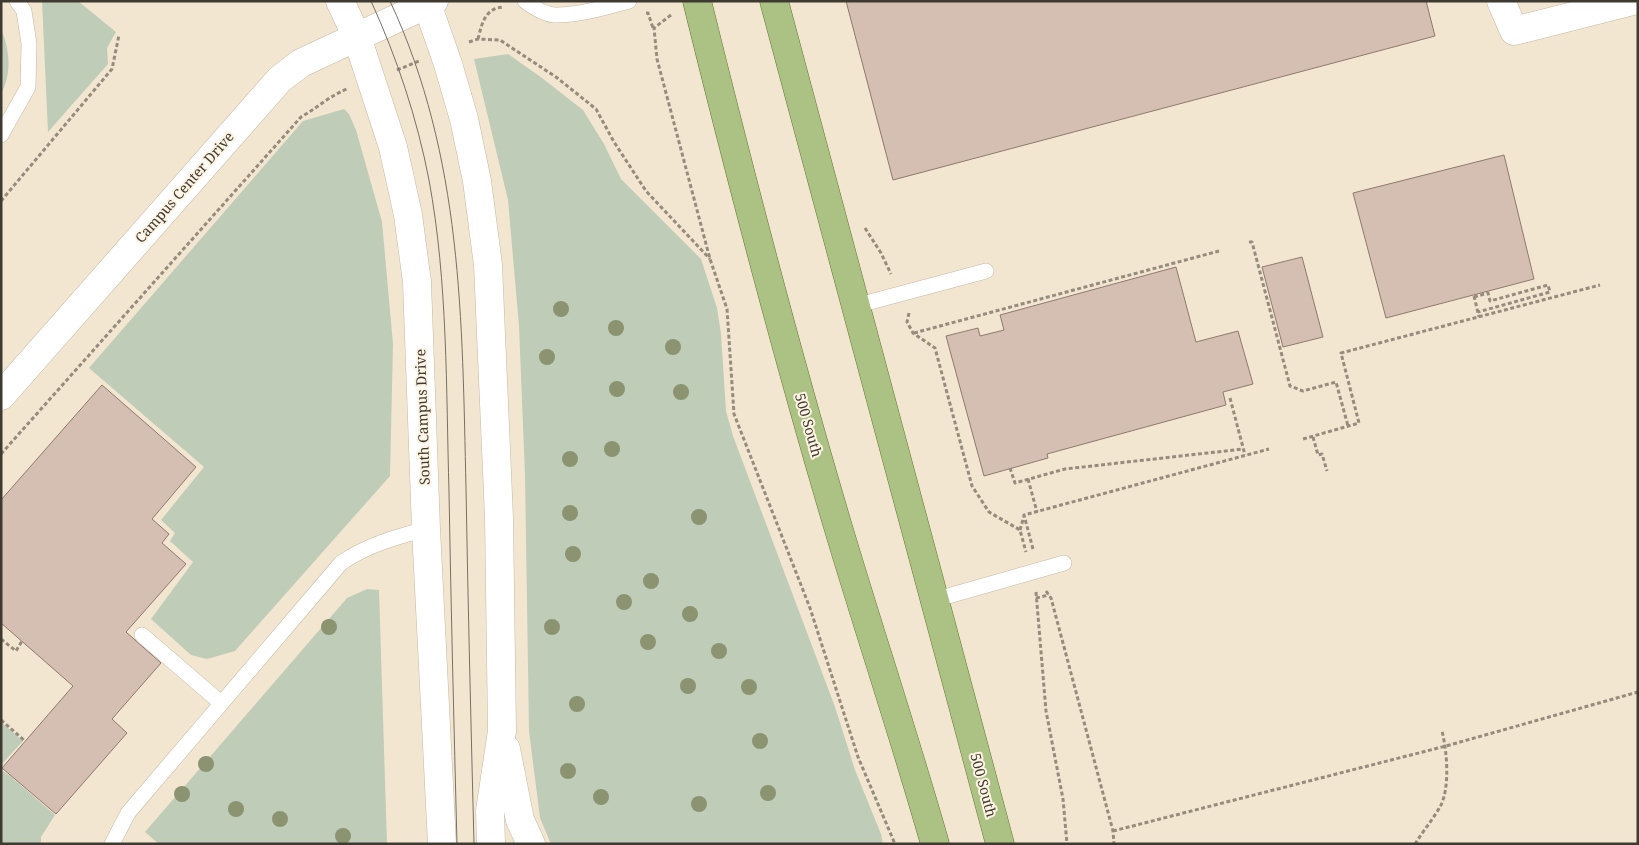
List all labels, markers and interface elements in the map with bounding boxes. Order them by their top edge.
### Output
street label: Campus Center Drive [130,127,238,247]
street label: South Campus Drive [410,349,434,485]
street label: 500 South [791,391,827,459]
street label: 500 South [966,751,1002,819]

